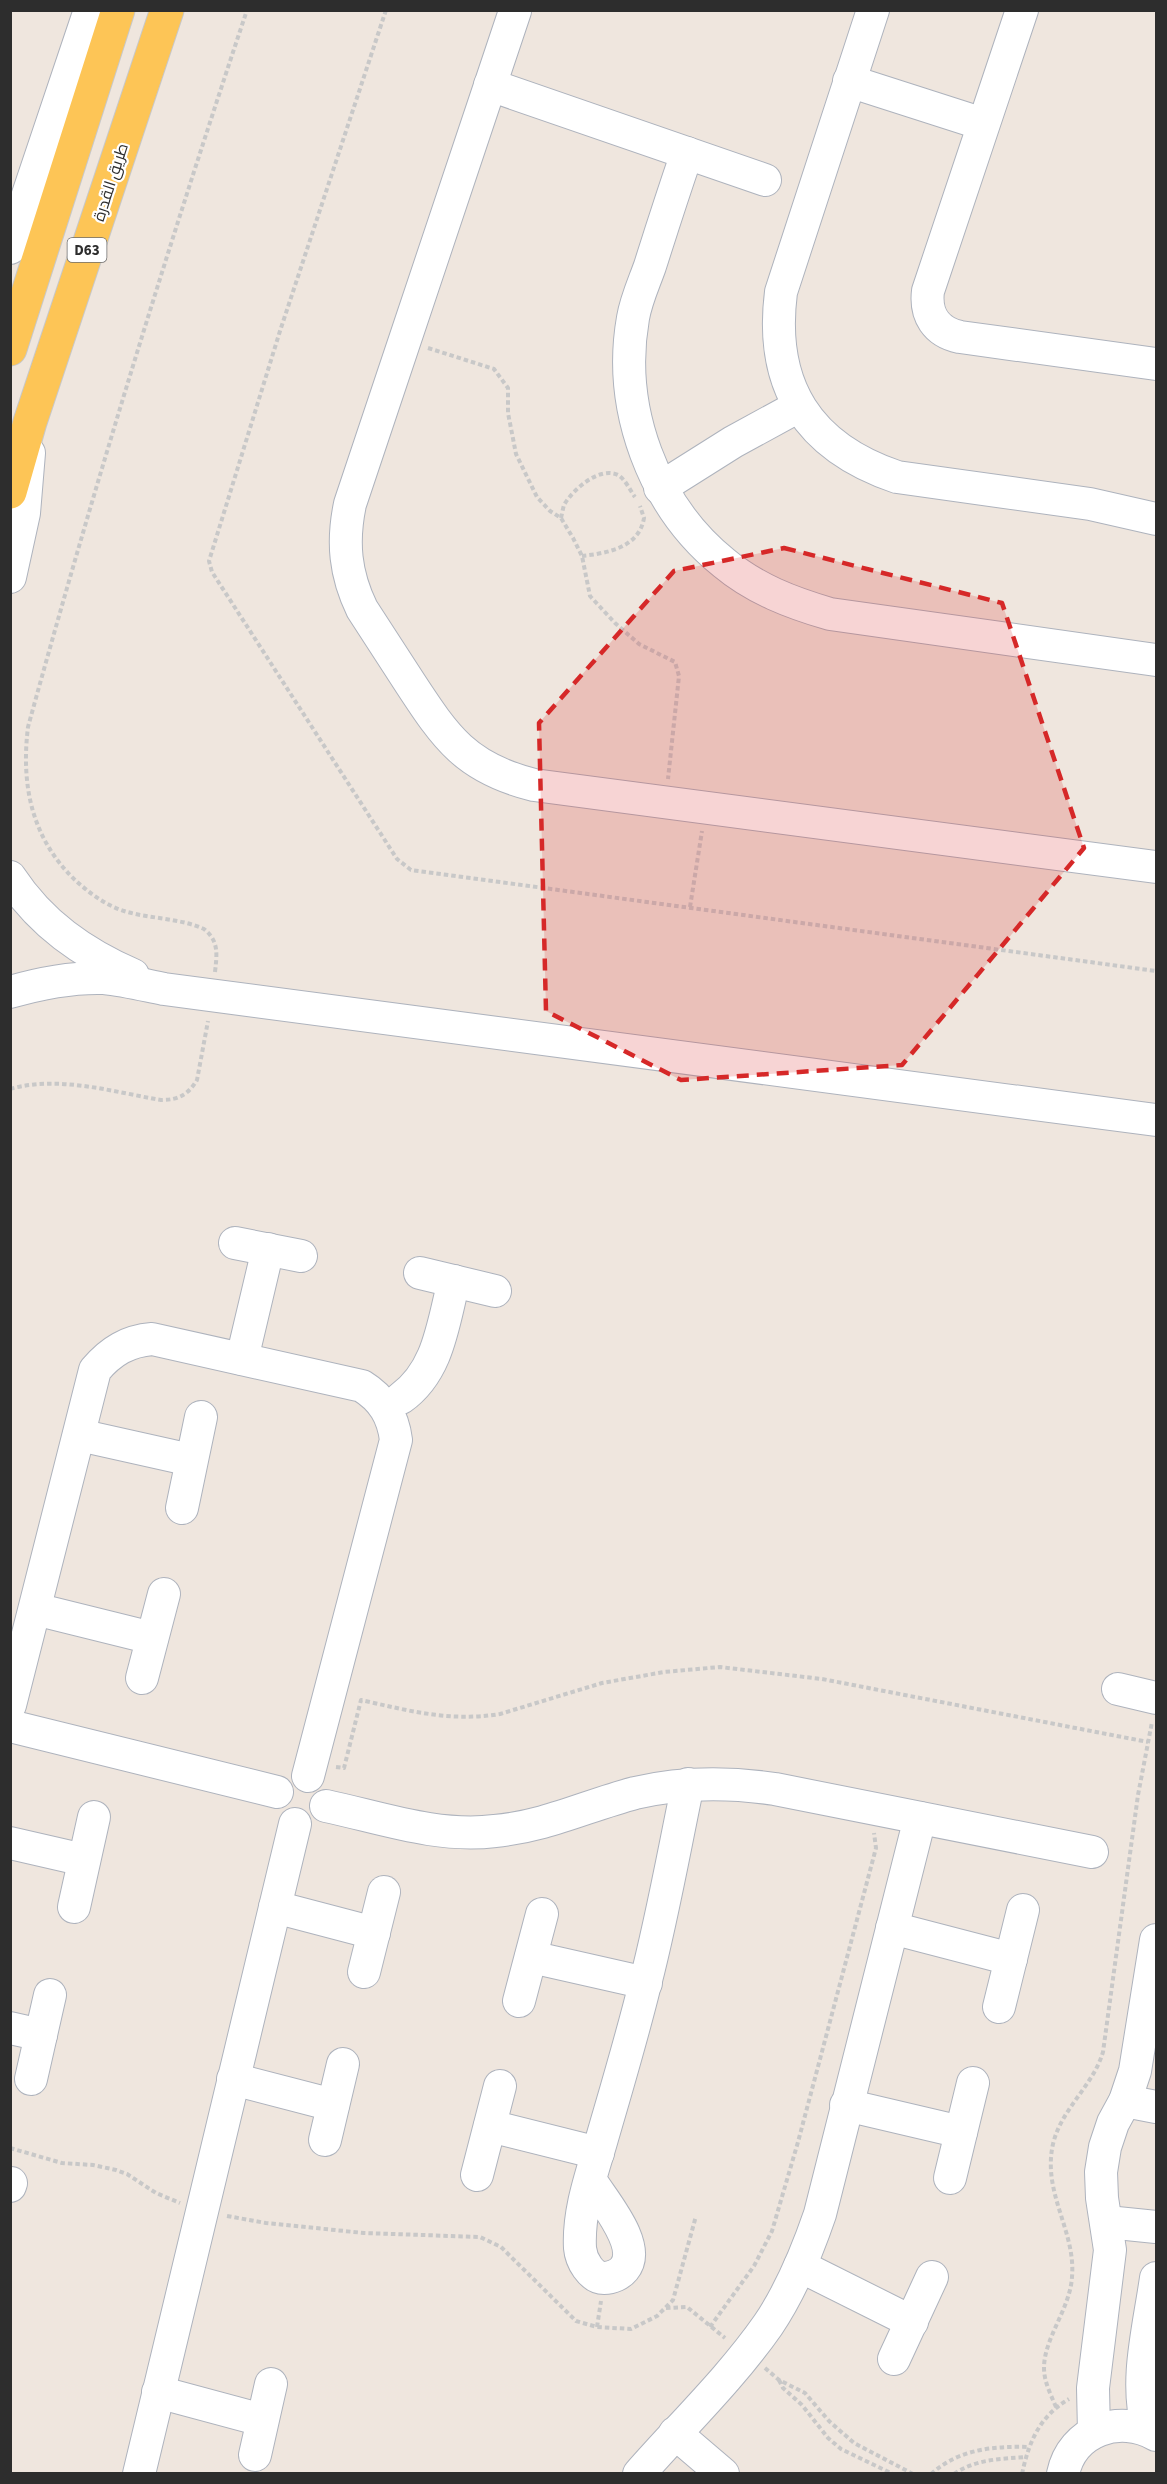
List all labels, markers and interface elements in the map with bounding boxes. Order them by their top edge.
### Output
street label: طريق القدرة [88,140,134,224]
road number: D63 [68,238,106,262]

